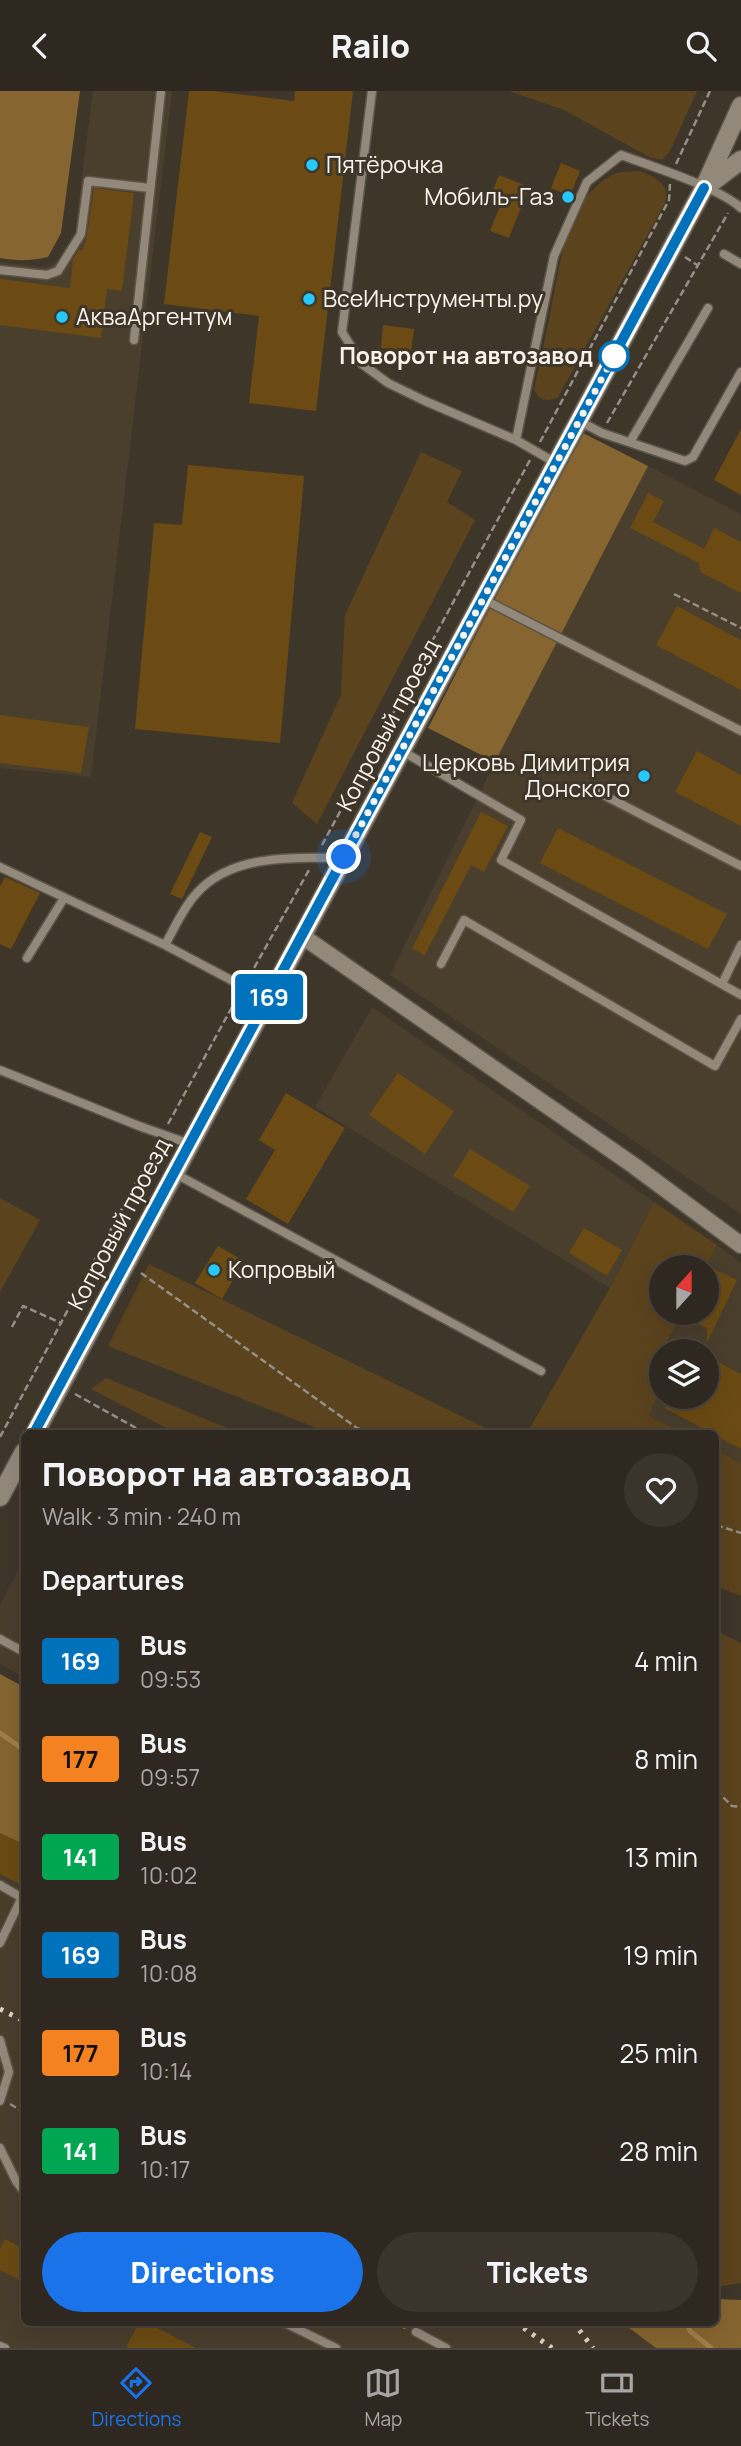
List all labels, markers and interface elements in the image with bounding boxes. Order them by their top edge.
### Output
text: Railo [331,24,410,68]
icon: back [21,27,59,65]
icon: search [682,27,720,65]
place label: Пятёрочка [326,148,444,180]
marker: Пятёрочка [304,157,320,173]
place label: Мобиль-Газ [424,180,554,212]
marker: Мобиль-Газ [560,189,576,205]
place label: ВсеИнструменты.ру [323,282,543,314]
marker: ВсеИнструменты.ру [301,291,317,307]
place label: АкваАргентум [76,300,233,332]
marker: АкваАргентум [54,309,70,325]
place label: Поворот на автозавод [339,339,593,371]
marker: Поворот на автозавод [599,341,629,371]
street label: Копровый проезд [328,633,446,816]
place label: Церковь Димитрия Донского [422,746,630,804]
marker: Церковь Димитрия Донского [636,768,652,784]
your location [326,839,361,874]
line badge: 169 [229,974,309,1020]
text: 169 [249,980,289,1013]
street label: Копровый проезд [59,1132,177,1315]
place label: Копровый [228,1253,335,1285]
north arrow [649,1255,719,1325]
map controls [649,1255,719,1409]
marker: Копровый [206,1262,222,1278]
button: layers [649,1339,719,1409]
text: Поворот на автозавод [42,1451,411,1496]
button: heart [624,1453,698,1527]
text: Walk · 3 min · 240 m [42,1500,241,1532]
text: Departures [42,1562,184,1598]
text: Bus [140,1627,187,1663]
text: 4 min [634,1643,698,1679]
text: 169 [61,1644,100,1677]
text: 09:53 [140,1663,201,1695]
text: Bus [140,1725,187,1761]
text: 8 min [634,1741,698,1777]
text: 177 [62,1742,99,1775]
text: 09:57 [140,1761,200,1793]
text: Bus [140,1823,187,1859]
text: 13 min [625,1839,698,1875]
text: 141 [63,1840,98,1873]
text: 10:02 [140,1859,197,1891]
text: Bus [140,1921,187,1957]
text: 19 min [623,1937,698,1973]
text: 169 [61,1938,100,1971]
text: 10:08 [140,1957,197,1989]
text: Bus [140,2019,187,2055]
text: 25 min [619,2035,698,2071]
text: 177 [62,2036,99,2069]
text: 10:14 [140,2055,192,2087]
text: Bus [140,2117,187,2153]
text: 28 min [619,2133,698,2169]
text: 141 [63,2134,98,2167]
text: 10:17 [140,2153,190,2185]
button: Directions [42,2232,363,2312]
button: Tickets [377,2232,698,2312]
tab: Directions [91,2364,181,2432]
tab: Map [364,2364,402,2432]
tab: Tickets [585,2364,650,2432]

